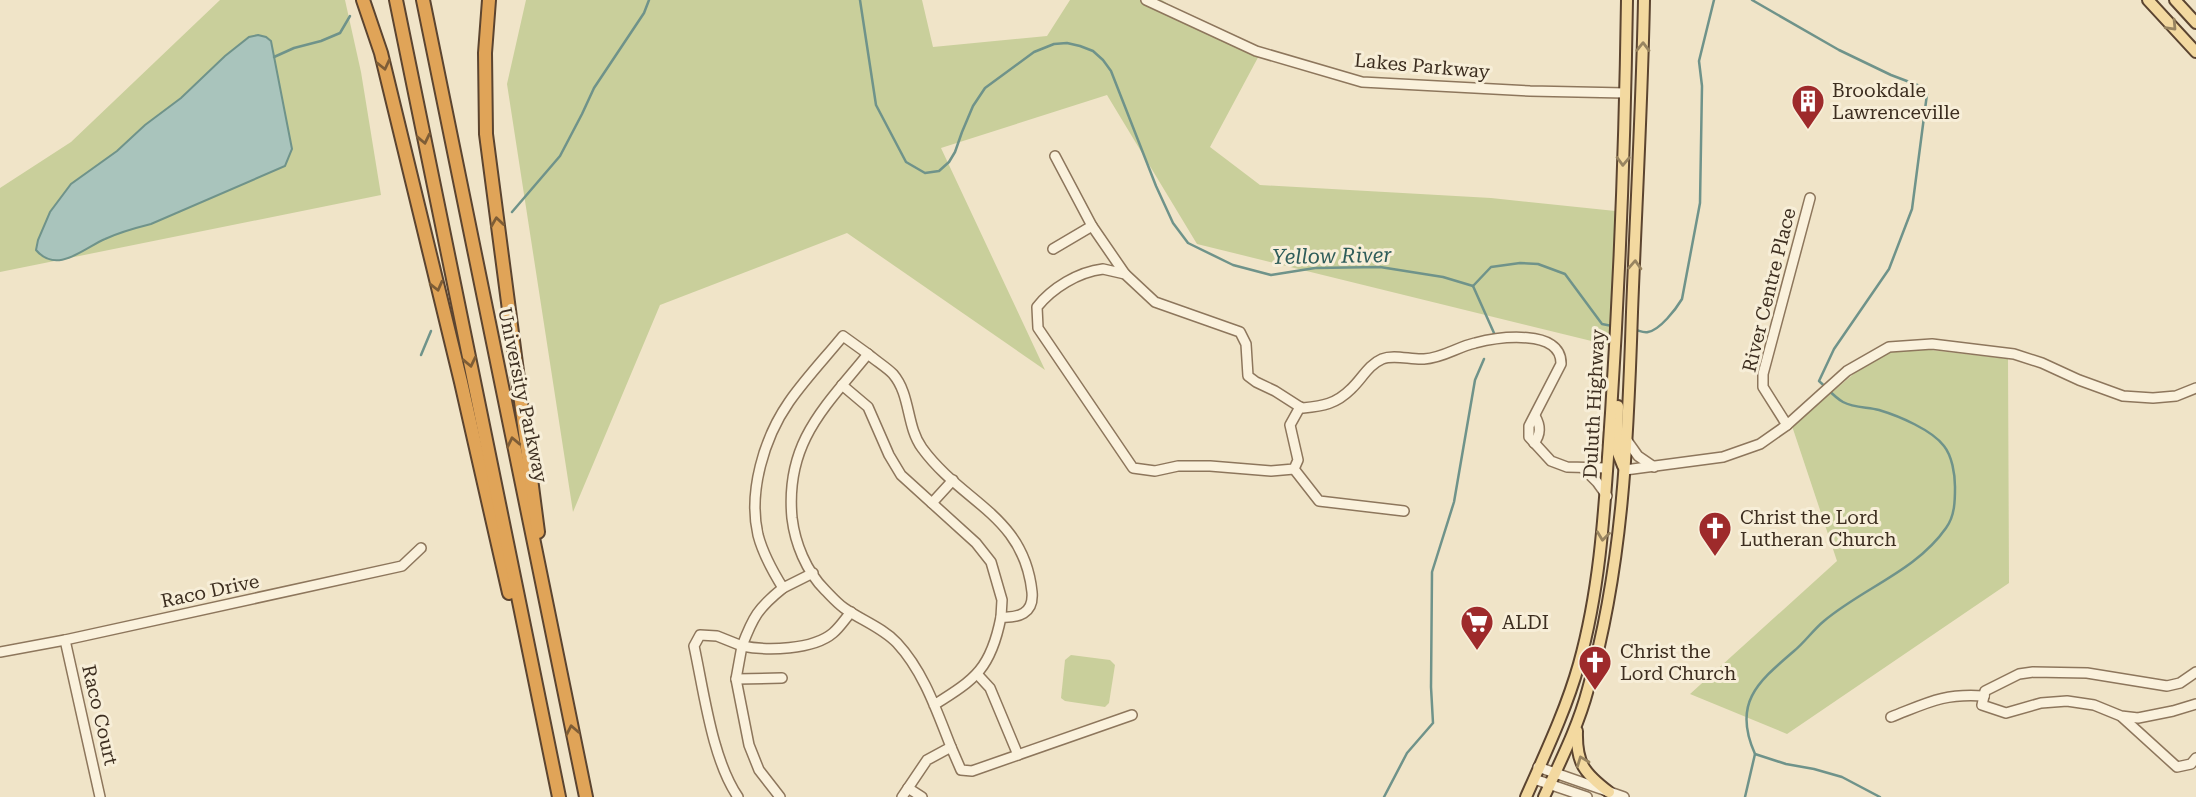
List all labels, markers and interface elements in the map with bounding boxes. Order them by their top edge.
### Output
one-way arrow [2164,18,2176,31]
one-way arrow [1635,41,1651,52]
street label: Lakes Parkway [1353,49,1492,83]
one-way arrow [376,59,390,71]
place label: Brookdale Lawrenceville [1832,79,1960,124]
building icon: Brookdale Lawrenceville [1789,82,1827,131]
one-way arrow [416,133,431,145]
one-way arrow [1615,156,1630,167]
street label: River Centre Place [1737,206,1801,374]
one-way arrow [490,216,505,228]
water label: Yellow River [1272,243,1392,269]
one-way arrow [1627,259,1642,270]
one-way arrow [429,280,443,292]
street label: University Parkway [493,305,553,485]
street label: Duluth Highway [1579,328,1609,479]
one-way arrow [462,356,477,368]
one-way arrow [507,436,522,448]
place label: Christ the Lord Lutheran Church [1740,506,1896,551]
church icon: Christ the Lord Lutheran Church [1696,509,1734,558]
one-way arrow [1596,530,1611,542]
street label: Raco Drive [159,569,261,613]
supermarket icon: ALDI [1458,603,1496,652]
place label: ALDI [1502,611,1549,634]
place label: Christ the Lord Church [1620,640,1736,685]
church icon: Christ the Lord Church [1576,643,1614,692]
street label: Raco Court [77,662,123,768]
one-way arrow [566,724,581,736]
one-way arrow [1576,755,1590,768]

